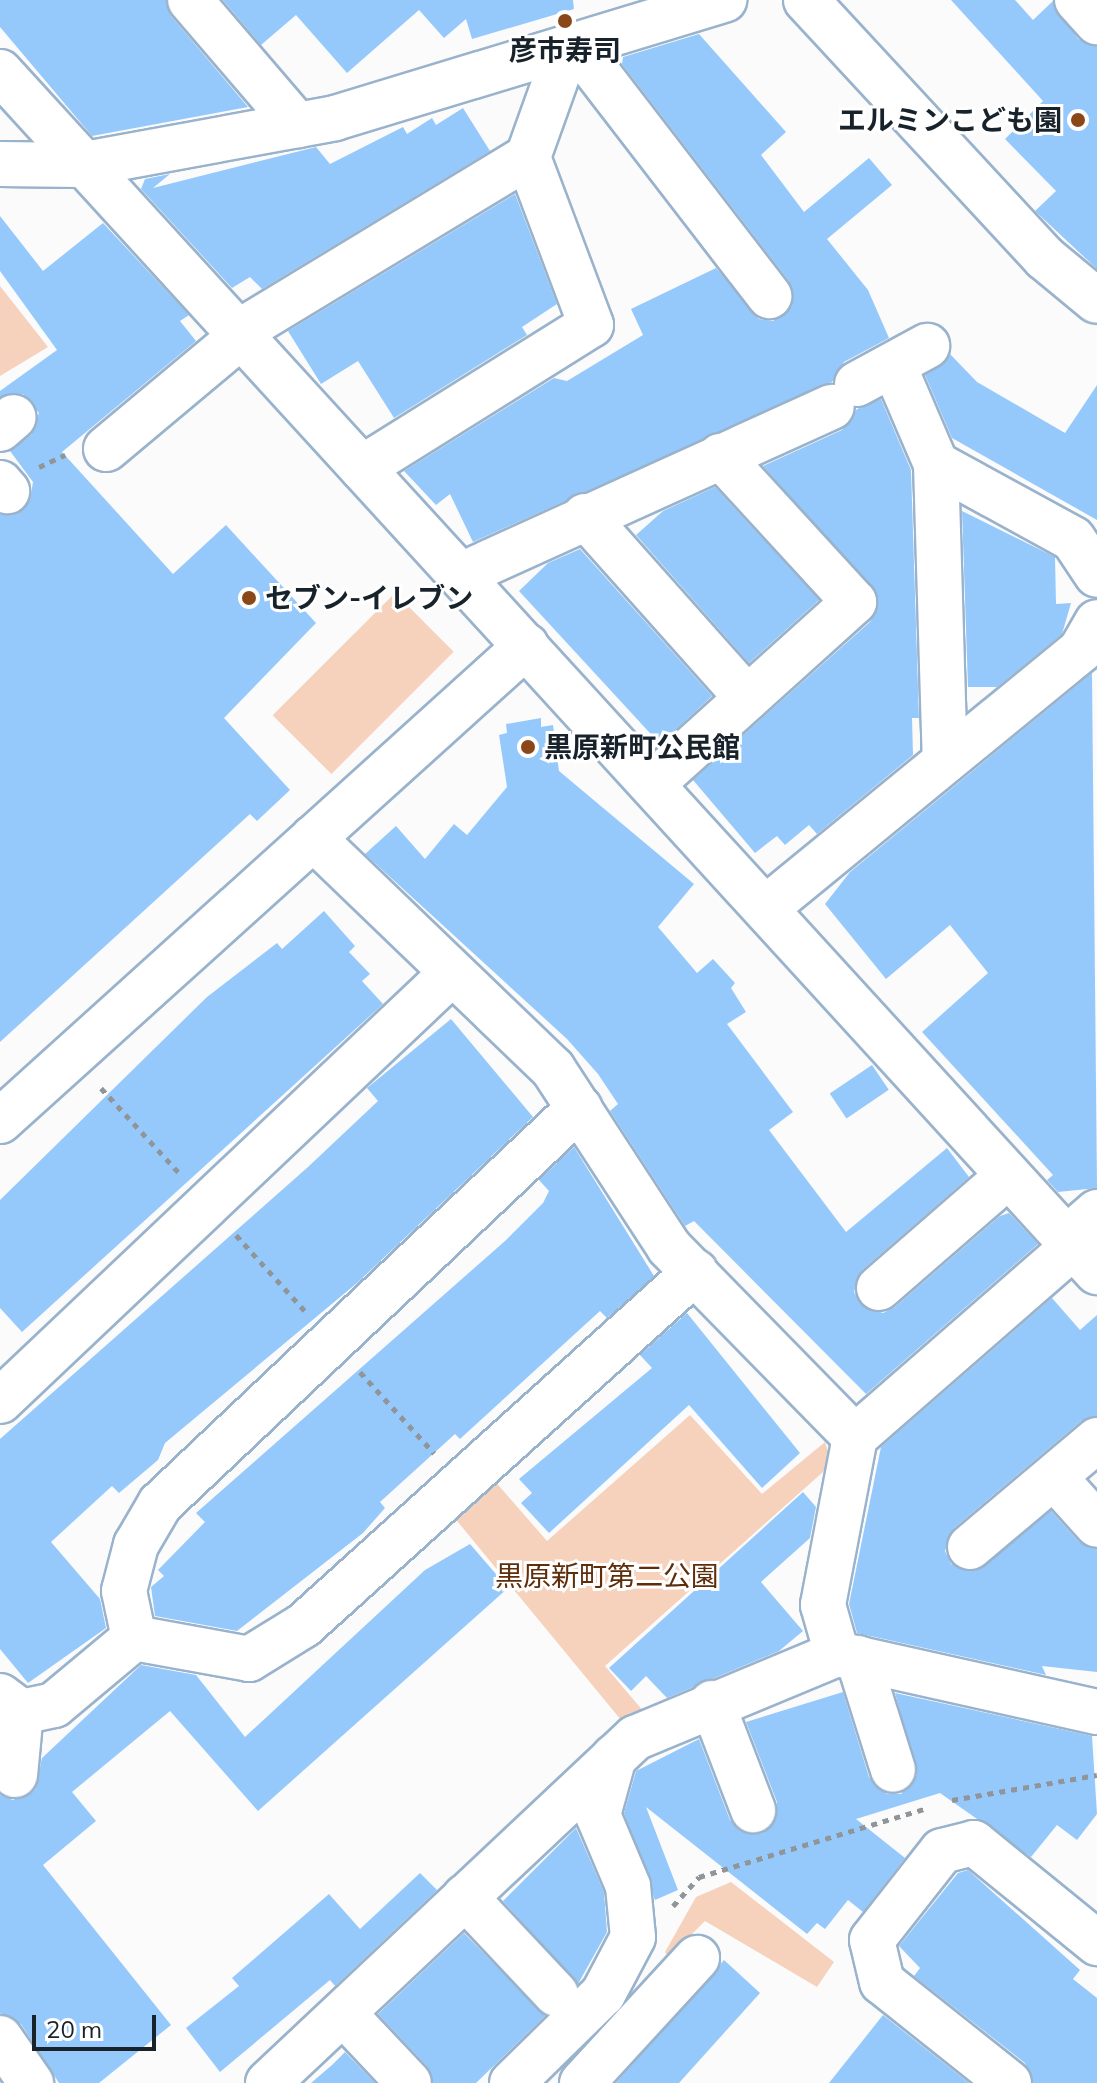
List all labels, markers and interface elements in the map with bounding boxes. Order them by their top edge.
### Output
marker: 彦市寿司 [556,12,574,30]
place label: 彦市寿司 [509,33,621,67]
place label: エルミンこども園 [838,103,1062,137]
marker: エルミンこども園 [1069,111,1087,129]
place label: セブン-イレブン [265,581,473,615]
marker: セブン-イレブン [240,589,258,607]
place label: 黒原新町公民館 [544,730,740,764]
marker: 黒原新町公民館 [519,738,537,756]
park label: 黒原新町第二公園 [495,1559,719,1593]
scale bar [36,1999,160,2049]
text: 20 m [46,2014,102,2044]

